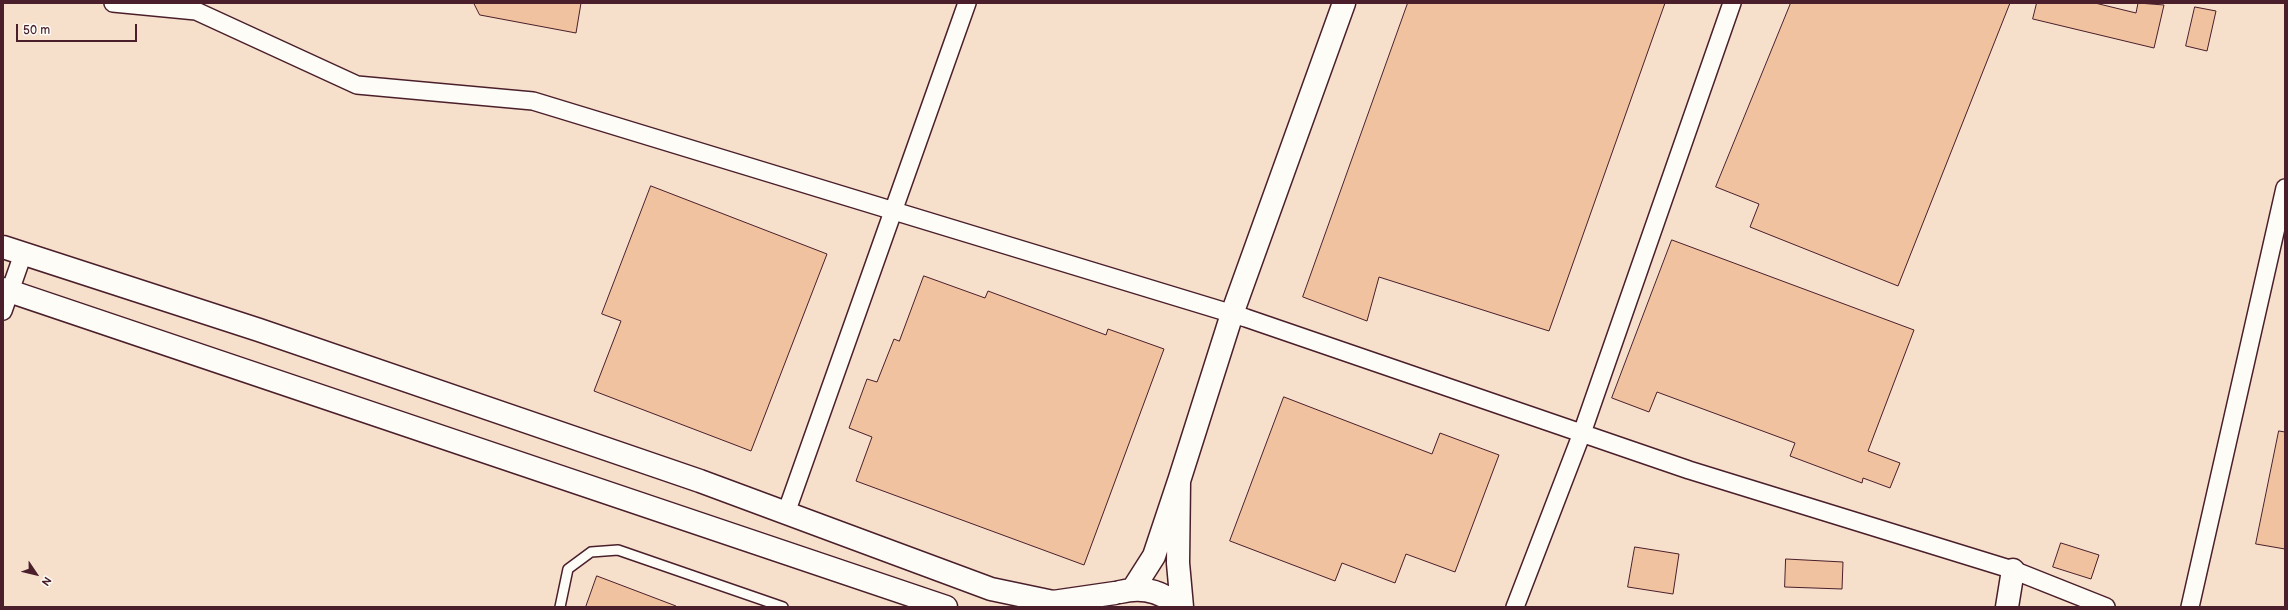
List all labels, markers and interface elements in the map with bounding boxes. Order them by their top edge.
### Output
scale bar [18,16,139,42]
text: 50 m [23,23,50,38]
north arrow [16,554,56,594]
text: N [39,574,54,588]

